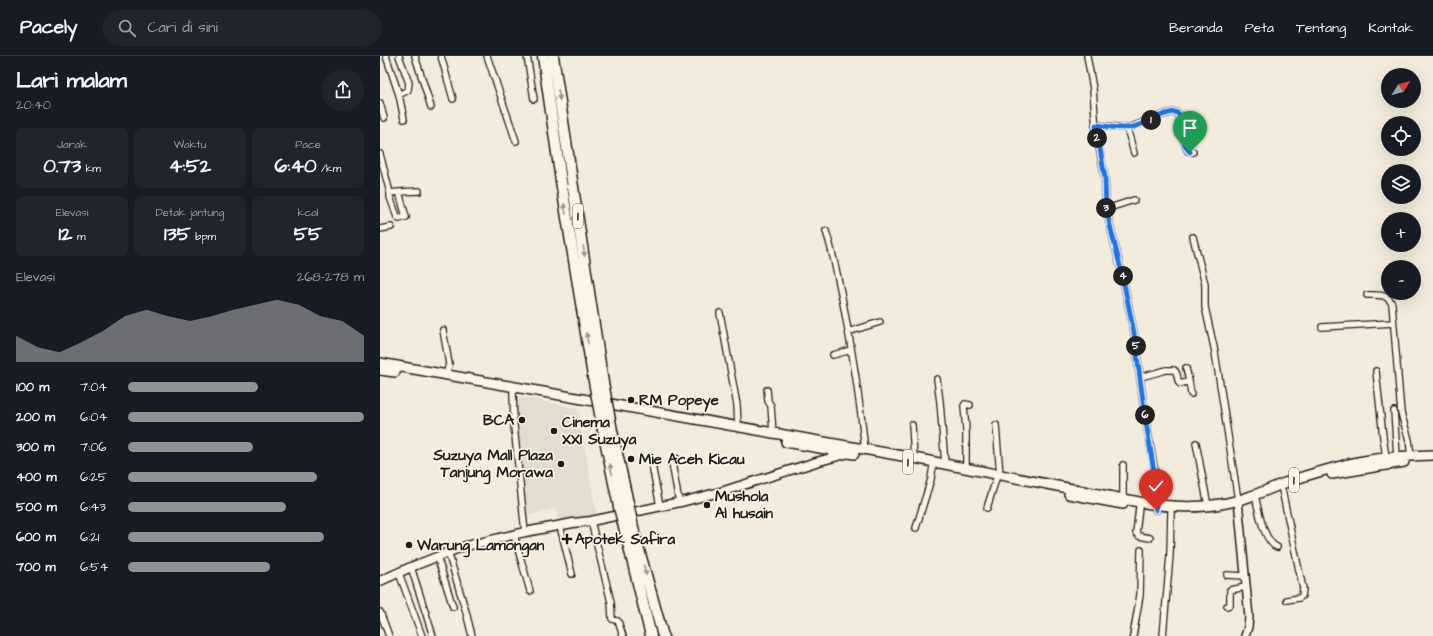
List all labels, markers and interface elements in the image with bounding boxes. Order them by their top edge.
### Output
search box [102,10,382,46]
text: Pacely [20,14,78,41]
icon: search [116,17,138,39]
text: Cari di sini [148,17,218,38]
text: Beranda [1169,18,1223,38]
text: Peta [1245,18,1274,38]
text: Tentang [1296,18,1346,38]
text: Kontak [1368,18,1413,38]
text: Lari malam [16,65,127,96]
north arrow [1381,68,1421,108]
map controls [1381,68,1421,300]
button: share [322,69,364,111]
one-way arrow [556,88,562,101]
text: 20:40 [16,96,51,114]
pin: 1 [1141,110,1161,130]
pin [1173,111,1207,152]
text: 1 [1150,112,1152,127]
button: locate [1381,116,1421,156]
icon: arrive [1179,117,1201,139]
pin: 2 [1087,128,1107,148]
text: 2 [1094,130,1100,145]
text: Jarak [57,137,87,152]
text: Waktu [174,137,206,152]
text: Pace [295,137,321,152]
text: 0.73 [43,152,81,180]
text: 4:52 [169,152,211,180]
text: 6:40 [275,152,317,180]
text: km [81,161,101,176]
text: /km [317,161,341,176]
button: layers [1381,164,1421,204]
pin: 3 [1096,198,1116,218]
text: 3 [1103,200,1109,215]
one-way arrow [562,203,568,215]
road number: 1 [573,204,583,228]
text: Elevasi [56,205,88,220]
text: Detak jantung [156,205,224,220]
text: kcal [297,205,319,220]
button: + [1381,212,1421,252]
text: 12 [59,220,73,248]
text: 135 [164,220,191,248]
text: 55 [294,220,322,248]
text: m [73,229,85,244]
text: bpm [191,229,216,244]
one-way arrow [581,245,587,257]
button: − [1381,260,1421,300]
pin: 4 [1113,266,1133,286]
text: Elevasi [16,268,55,286]
text: 268–278 m [297,268,364,286]
text: 4 [1119,268,1127,283]
one-way arrow [584,331,590,344]
pin: 5 [1126,336,1146,356]
text: 5 [1132,338,1140,353]
text: 100 m [16,378,49,396]
text: 7:04 [80,378,107,396]
place label: RM Popeye [639,390,719,412]
marker: RM Popeye [626,395,636,405]
pin: 6 [1135,405,1155,425]
text: 6 [1142,407,1148,422]
text: 200 m [16,408,55,426]
text: 6:04 [80,408,107,426]
place label: BCA [483,410,514,431]
place label: Cinema XXI Suzuya [562,412,637,451]
marker: BCA [517,415,527,425]
marker: Cinema XXI Suzuya [549,426,559,436]
text: 300 m [16,438,54,456]
text: 7:06 [80,438,107,456]
place label: Suzuya Mall Plaza Tanjung Morawa [432,445,553,485]
place label: Mie Aceh Kicau [639,449,745,470]
road number: 1 [903,450,913,474]
marker: Mie Aceh Kicau [626,454,636,464]
marker: Suzuya Mall Plaza Tanjung Morawa [556,459,566,469]
one-way arrow [608,462,614,475]
text: 400 m [16,468,57,486]
text: 6:25 [80,468,107,486]
road number: 1 [1289,468,1299,492]
pin [1139,469,1173,510]
icon: check [1145,475,1167,497]
place label: Mushola Al husain [715,486,773,524]
text: 500 m [16,498,57,516]
text: 6:43 [80,498,106,516]
marker: Mushola Al husain [702,500,712,510]
text: 600 m [16,528,56,546]
text: 6:21 [80,528,99,546]
place label: Apotek Safira [575,529,676,550]
marker: Apotek Safira [562,534,572,544]
place label: Warung Lamongan [416,535,545,558]
marker: Warung Lamongan [404,540,414,550]
text: 700 m [16,558,56,576]
text: 6:54 [80,558,108,576]
one-way arrow [642,564,648,576]

